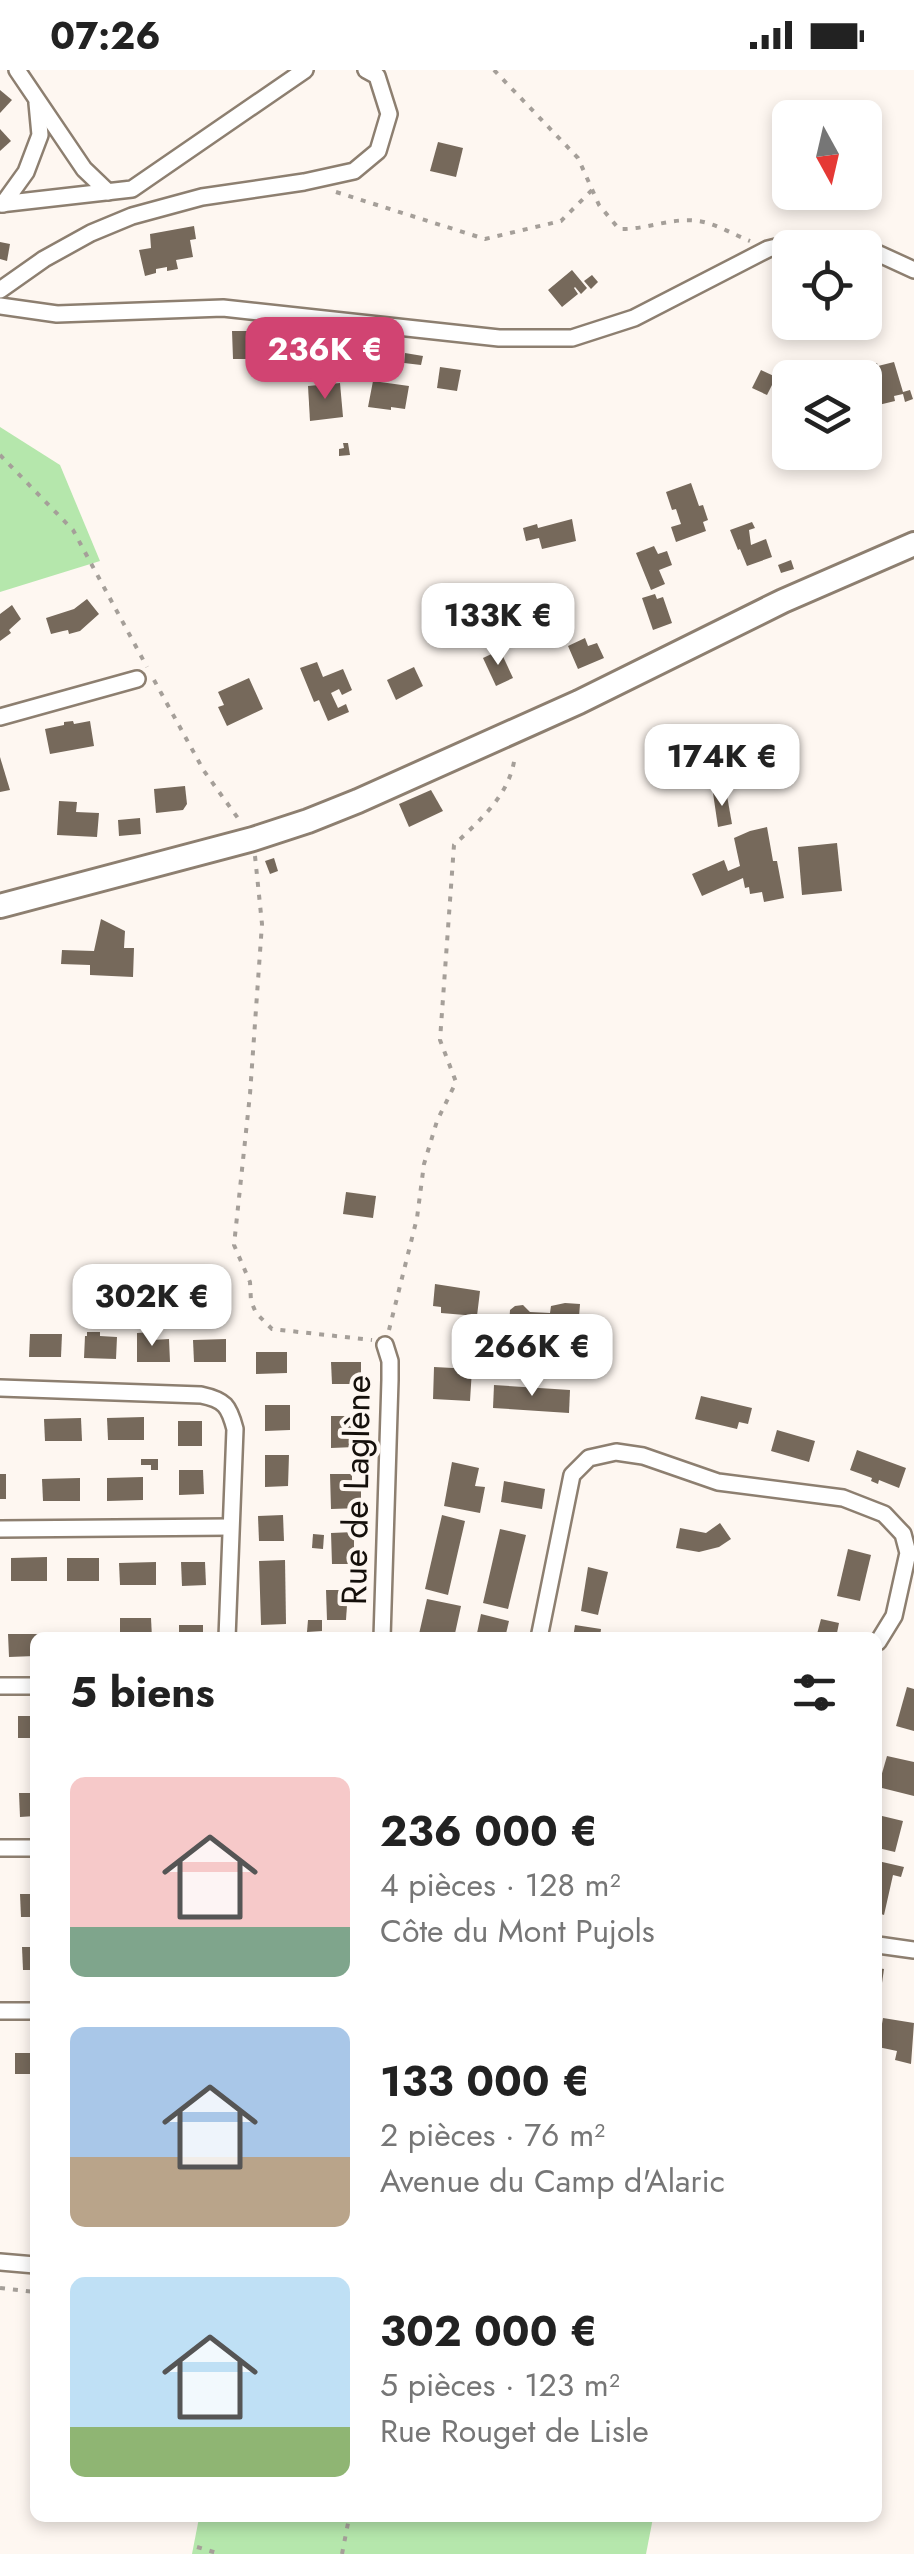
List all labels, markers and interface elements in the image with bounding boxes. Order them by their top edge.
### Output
text: 07:26 [50,8,161,63]
north arrow [772,100,882,210]
map controls [772,100,882,470]
button: locate [772,230,882,340]
pin: 236K € [244,317,406,402]
text: 236K € [267,326,383,372]
button: layers [772,360,882,470]
pin: 133K € [417,583,579,668]
text: 133K € [444,592,552,638]
pin: 174K € [641,724,803,809]
text: 174K € [667,733,777,779]
pin: 302K € [71,1264,233,1349]
text: 302K € [95,1273,209,1319]
pin: 266K € [451,1314,613,1399]
text: 266K € [474,1323,590,1369]
street label: Rue de Laglène [329,1375,383,1605]
text: 5 biens [70,1662,215,1723]
icon: filters [787,1665,842,1720]
text: 236 000 € [380,1801,598,1862]
icon: home [150,1817,270,1937]
text: 4 pièces · 128 m² [380,1862,620,1908]
text: Côte du Mont Pujols [380,1908,655,1954]
text: 133 000 € [380,2051,590,2112]
icon: home [150,2067,270,2187]
text: 2 pièces · 76 m² [380,2112,605,2158]
text: Avenue du Camp d'Alaric [380,2158,725,2204]
text: 302 000 € [380,2301,598,2362]
icon: home [150,2317,270,2437]
text: 5 pièces · 123 m² [380,2362,620,2408]
text: Rue Rouget de Lisle [380,2408,649,2454]

